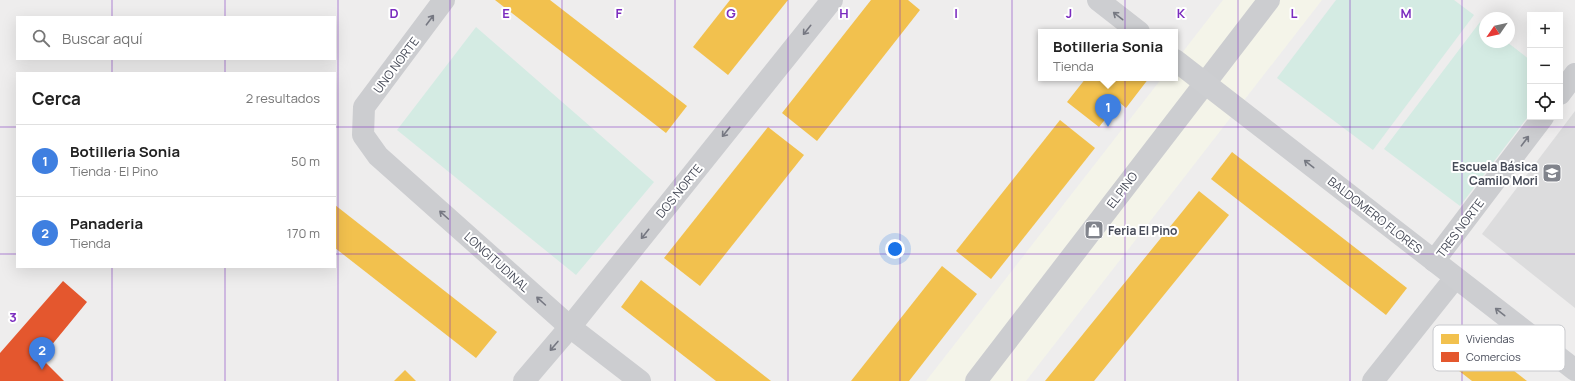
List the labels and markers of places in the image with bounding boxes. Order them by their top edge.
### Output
pin: 1 [1095,94,1121,127]
place label: Escuela Básica Camilo Mori [1452,158,1538,189]
school or university icon: Escuela Básica Camilo Mori [1541,162,1563,184]
shop icon: Feria El Pino [1083,219,1105,241]
place label: Feria El Pino [1108,222,1177,239]
pin: 2 [29,337,55,370]

